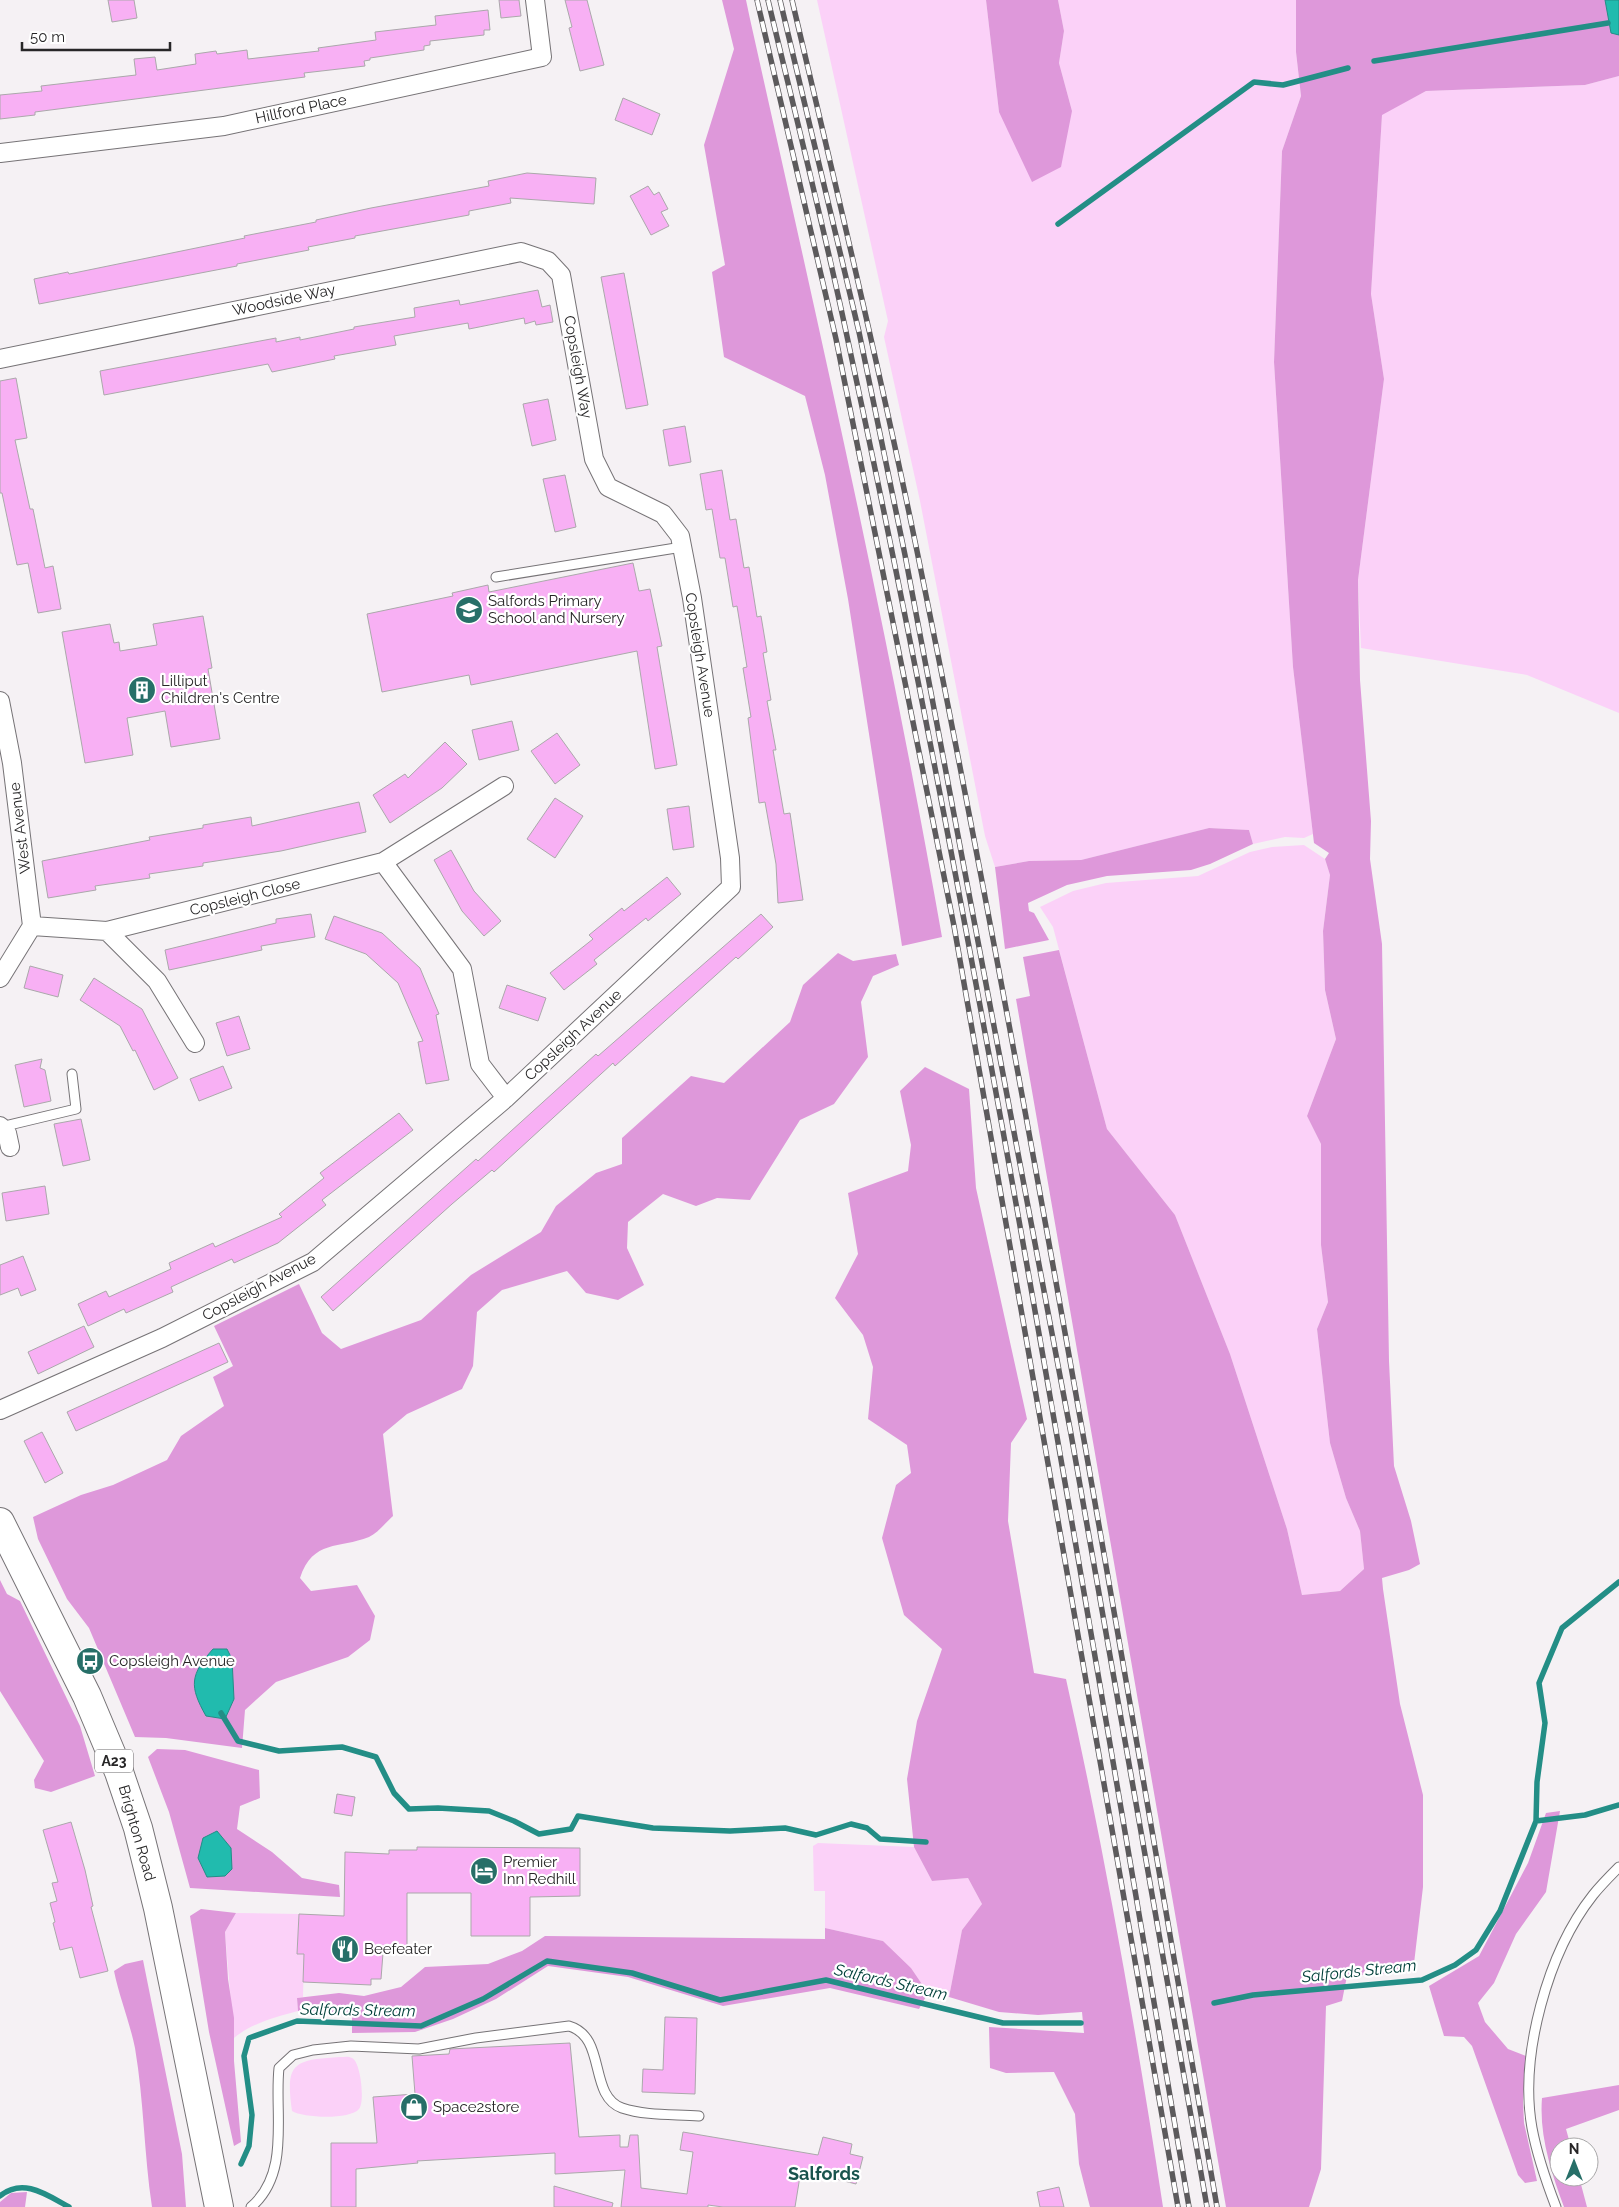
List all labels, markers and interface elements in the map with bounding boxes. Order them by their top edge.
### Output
scale bar [22,20,170,52]
text: 50 m [30,28,65,46]
street label: Hillford Place [254,91,348,127]
street label: Woodside Way [231,280,337,320]
street label: Copsleigh Way [560,314,596,420]
street label: Copsleigh Avenue [681,591,719,719]
place label: Salfords Primary School and Nursery [488,592,625,627]
school or university icon: Salfords Primary School and Nursery [454,595,484,625]
place label: Lilliput Children's Centre [161,672,280,707]
building icon: Lilliput Children's Centre [127,675,157,705]
street label: West Avenue [5,781,35,875]
street label: Copsleigh Close [188,875,302,919]
street label: Copsleigh Avenue [521,985,625,1085]
street label: Copsleigh Avenue [199,1249,319,1324]
bus stop icon: Copsleigh Avenue [75,1646,105,1676]
place label: Copsleigh Avenue [109,1652,235,1670]
road number: A23 [95,1750,133,1772]
street label: Brighton Road [115,1783,159,1883]
place label: Premier Inn Redhill [503,1853,577,1888]
hotel icon: Premier Inn Redhill [469,1856,499,1886]
restaurant icon: Beefeater [330,1934,360,1964]
place label: Beefeater [364,1940,433,1958]
water label: Salfords Stream [1300,1956,1417,1987]
water label: Salfords Stream [832,1960,949,2004]
water label: Salfords Stream [299,1999,416,2021]
shop icon: Space2store [399,2092,429,2122]
place label: Space2store [433,2098,519,2116]
north arrow [1549,2137,1599,2187]
text: N [1569,2141,1579,2157]
district label: Salfords [788,2163,860,2184]

